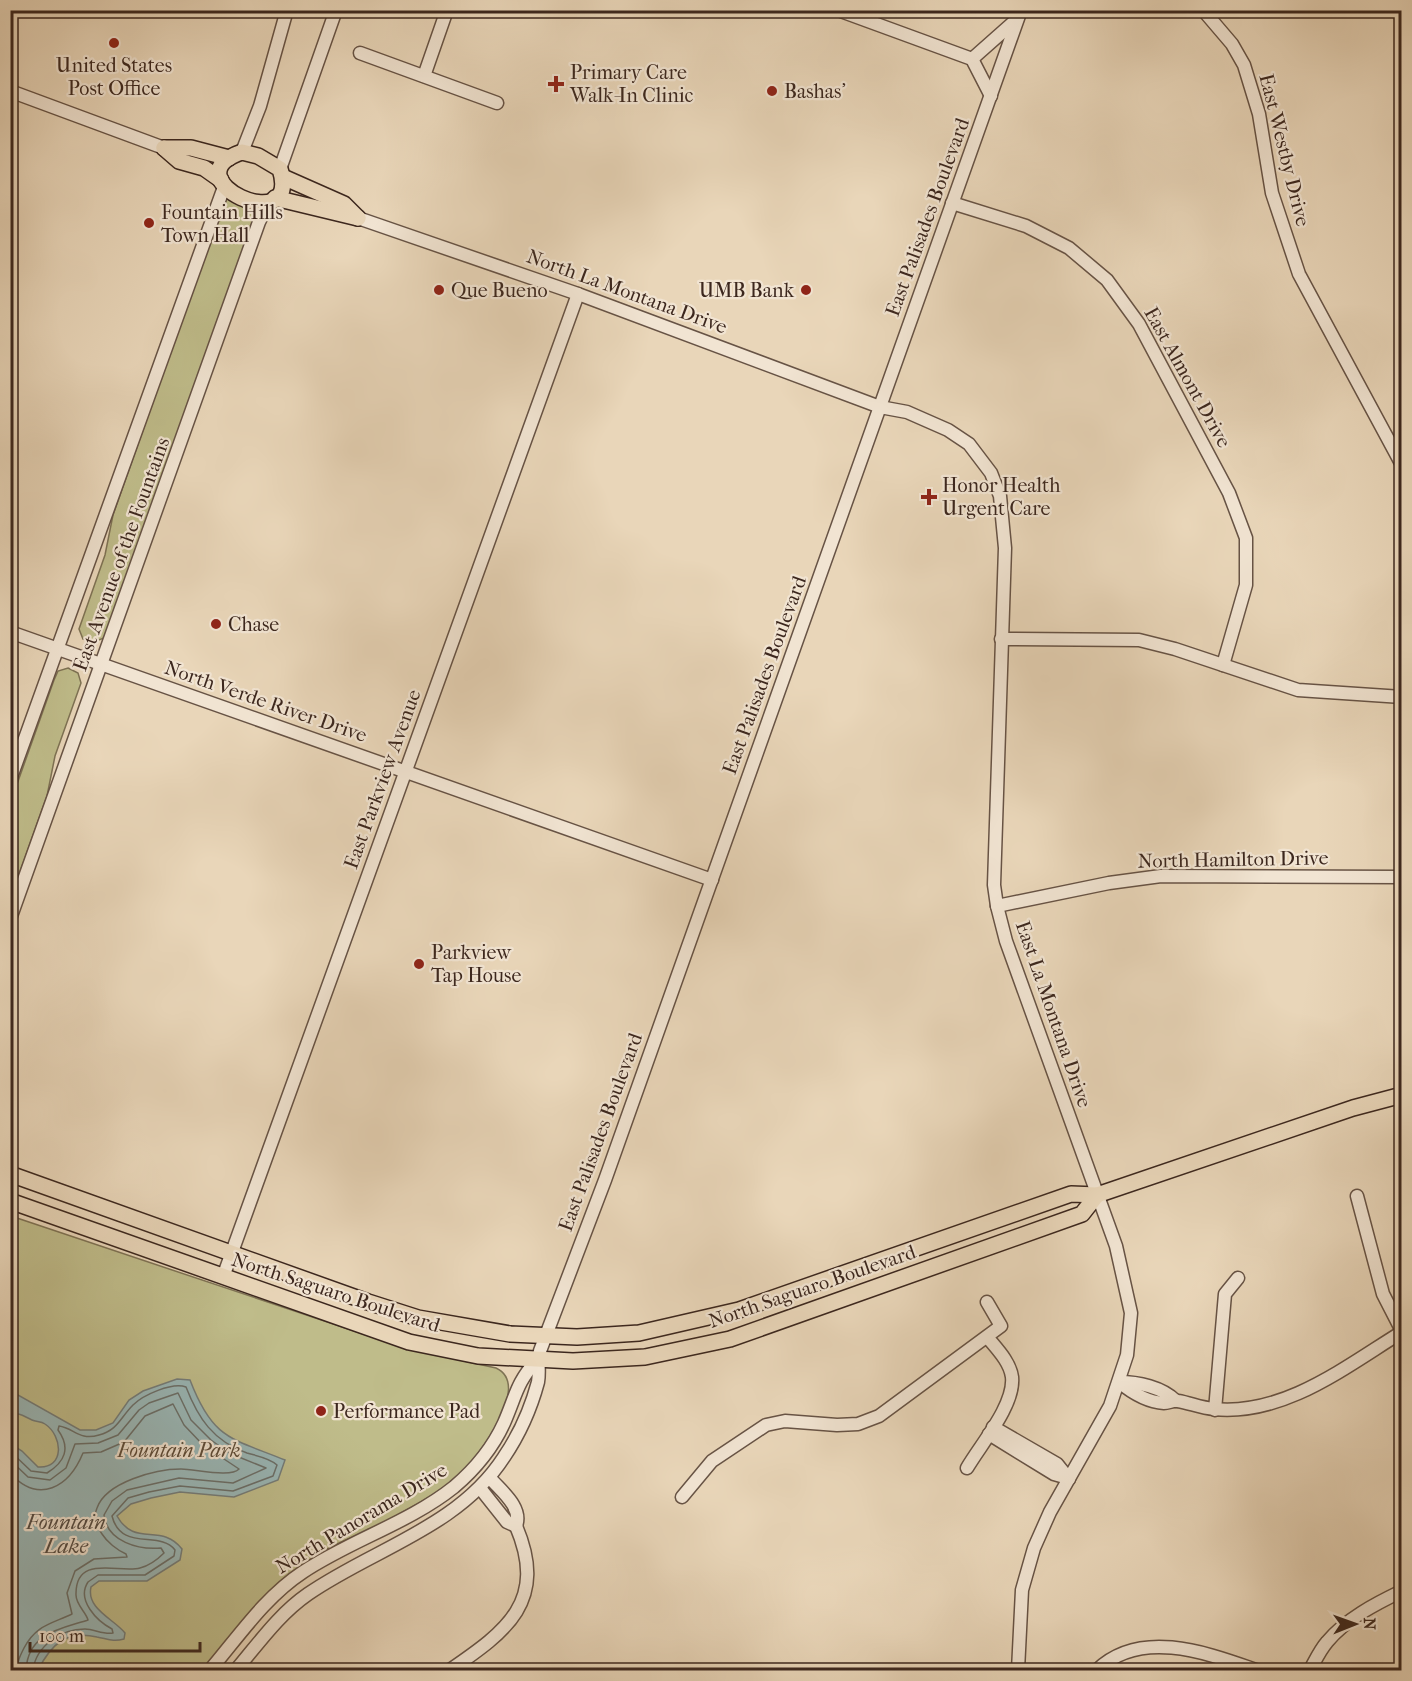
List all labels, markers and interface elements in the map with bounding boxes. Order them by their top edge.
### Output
marker: United States Post Office [107,36,121,50]
place label: United States Post Office [56,54,172,100]
place label: Primary Care Walk-In Clinic [569,61,694,107]
street label: East Westby Drive [1254,71,1315,229]
marker: Primary Care Walk-In Clinic [547,75,565,93]
place label: Bashas' [784,80,846,103]
marker: Bashas' [765,84,779,98]
street label: East Palisades Boulevard [881,114,974,320]
place label: Fountain Hills Town Hall [161,201,283,247]
marker: Fountain Hills Town Hall [142,216,156,230]
street label: North La Montana Drive [523,244,730,339]
place label: Que Bueno [451,279,548,302]
place label: UMB Bank [699,279,795,302]
marker: Que Bueno [432,283,446,297]
marker: UMB Bank [799,283,813,297]
street label: East Almont Drive [1139,303,1236,452]
street label: East Avenue of the Fountains [68,434,175,674]
place label: Honor Health Urgent Care [942,474,1061,520]
marker: Honor Health Urgent Care [920,488,938,506]
street label: East Palisades Boulevard [718,572,811,778]
place label: Chase [228,613,279,636]
marker: Chase [209,617,223,631]
street label: North Verde River Drive [162,656,370,747]
street label: East Parkview Avenue [339,686,426,872]
street label: North Hamilton Drive [1137,846,1329,873]
street label: East La Montana Drive [1011,918,1096,1111]
place label: Parkview Tap House [431,941,521,987]
marker: Parkview Tap House [412,957,426,971]
street label: East Palisades Boulevard [554,1029,647,1235]
street label: North Saguaro Boulevard [706,1240,920,1333]
street label: North Saguaro Boulevard [229,1248,444,1337]
place label: Performance Pad [333,1400,481,1423]
marker: Performance Pad [314,1404,328,1418]
park label: Fountain Park [117,1439,240,1462]
street label: North Panorama Drive [272,1458,451,1579]
water label: Fountain Lake [25,1510,106,1558]
north arrow [1325,1594,1385,1654]
scale bar [30,1615,200,1653]
text: N [1360,1618,1379,1631]
text: 100 m [39,1626,84,1647]

